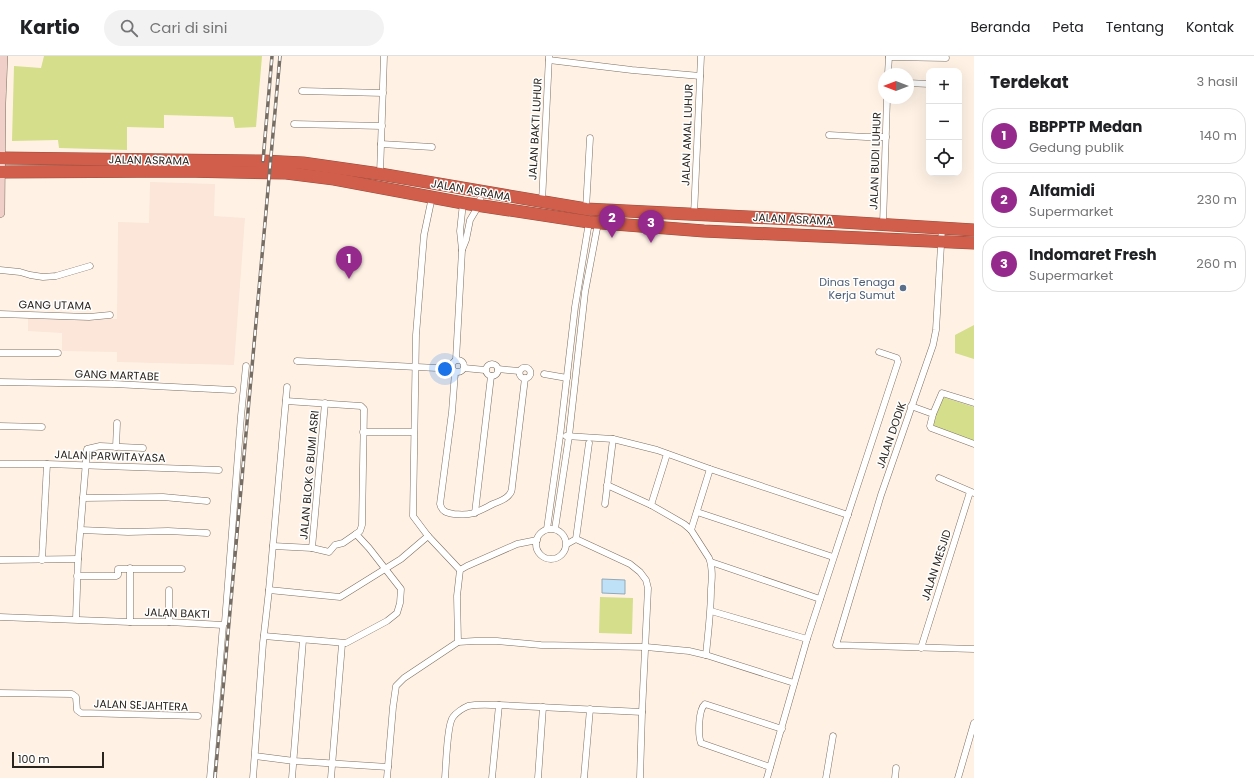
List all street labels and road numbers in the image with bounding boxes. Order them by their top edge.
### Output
street label: JALAN BAKTI LUHUR [524,77,546,181]
street label: JALAN AMAL LUHUR [677,83,697,186]
street label: JALAN BUDI LUHUR [865,112,885,210]
street label: JALAN ASRAMA [108,151,190,169]
street label: JALAN ASRAMA [430,175,513,205]
street label: JALAN ASRAMA [752,209,834,229]
street label: GANG UTAMA [18,296,92,314]
street label: GANG MARTABE [74,366,160,384]
street label: JALAN DODIK [872,399,910,470]
street label: JALAN BLOK G BUMI ASRI [295,410,323,540]
street label: JALAN PARWITAYASA [54,446,166,466]
street label: JALAN MESJID [917,527,955,603]
street label: JALAN BAKTI [144,604,210,622]
street label: JALAN SEJAHTERA [93,695,189,715]

